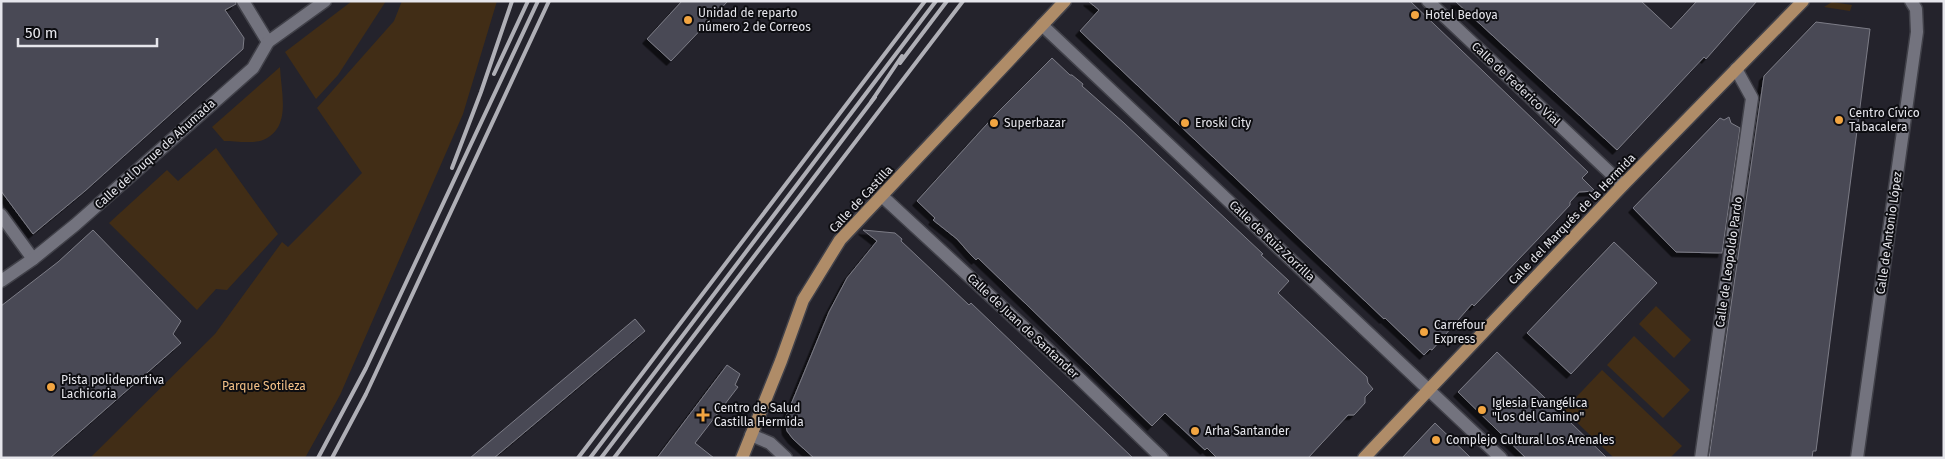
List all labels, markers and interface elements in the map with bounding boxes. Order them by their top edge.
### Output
place label: Unidad de reparto número 2 de Correos [698,6,811,34]
place label: Hotel Bedoya [1425,8,1498,22]
marker: Hotel Bedoya [1409,9,1421,21]
marker: Unidad de reparto número 2 de Correos [682,14,694,26]
scale bar [18,15,156,47]
text: 50 m [25,24,58,42]
street label: Calle de Federico Vial [1469,39,1564,129]
street label: Calle del Duque de Ahumada [92,96,218,212]
place label: Centro Cívico Tabacalera [1849,106,1920,134]
marker: Centro Cívico Tabacalera [1833,114,1845,126]
place label: Superbazar [1004,116,1066,130]
place label: Eroski City [1195,116,1251,130]
marker: Superbazar [988,117,1000,129]
marker: Eroski City [1179,117,1191,129]
street label: Calle del Marqués de la Hermida [1506,151,1638,287]
street label: Calle de Castilla [826,163,896,235]
street label: Calle de Antonio López [1873,171,1905,295]
street label: Calle de Leopoldo Pardo [1713,196,1745,328]
street label: Calle de Ruiz Zorrilla [1226,198,1318,284]
street label: Calle de Juan de Santander [964,271,1082,382]
place label: Carrefour Express [1434,318,1485,346]
marker: Carrefour Express [1418,326,1430,338]
place label: Pista polideportiva Lachicoria [61,373,164,401]
park label: Parque Sotileza [222,379,306,393]
marker: Pista polideportiva Lachicoria [45,381,57,393]
place label: Iglesia Evangélica "Los del Camino" [1492,396,1588,424]
place label: Centro de Salud Castilla Hermida [714,401,804,429]
marker: Iglesia Evangélica "Los del Camino" [1476,404,1488,416]
marker: Centro de Salud Castilla Hermida [696,408,710,422]
place label: Arha Santander [1205,424,1290,438]
marker: Arha Santander [1189,425,1201,437]
place label: Complejo Cultural Los Arenales [1446,433,1615,447]
marker: Complejo Cultural Los Arenales [1430,434,1442,446]

